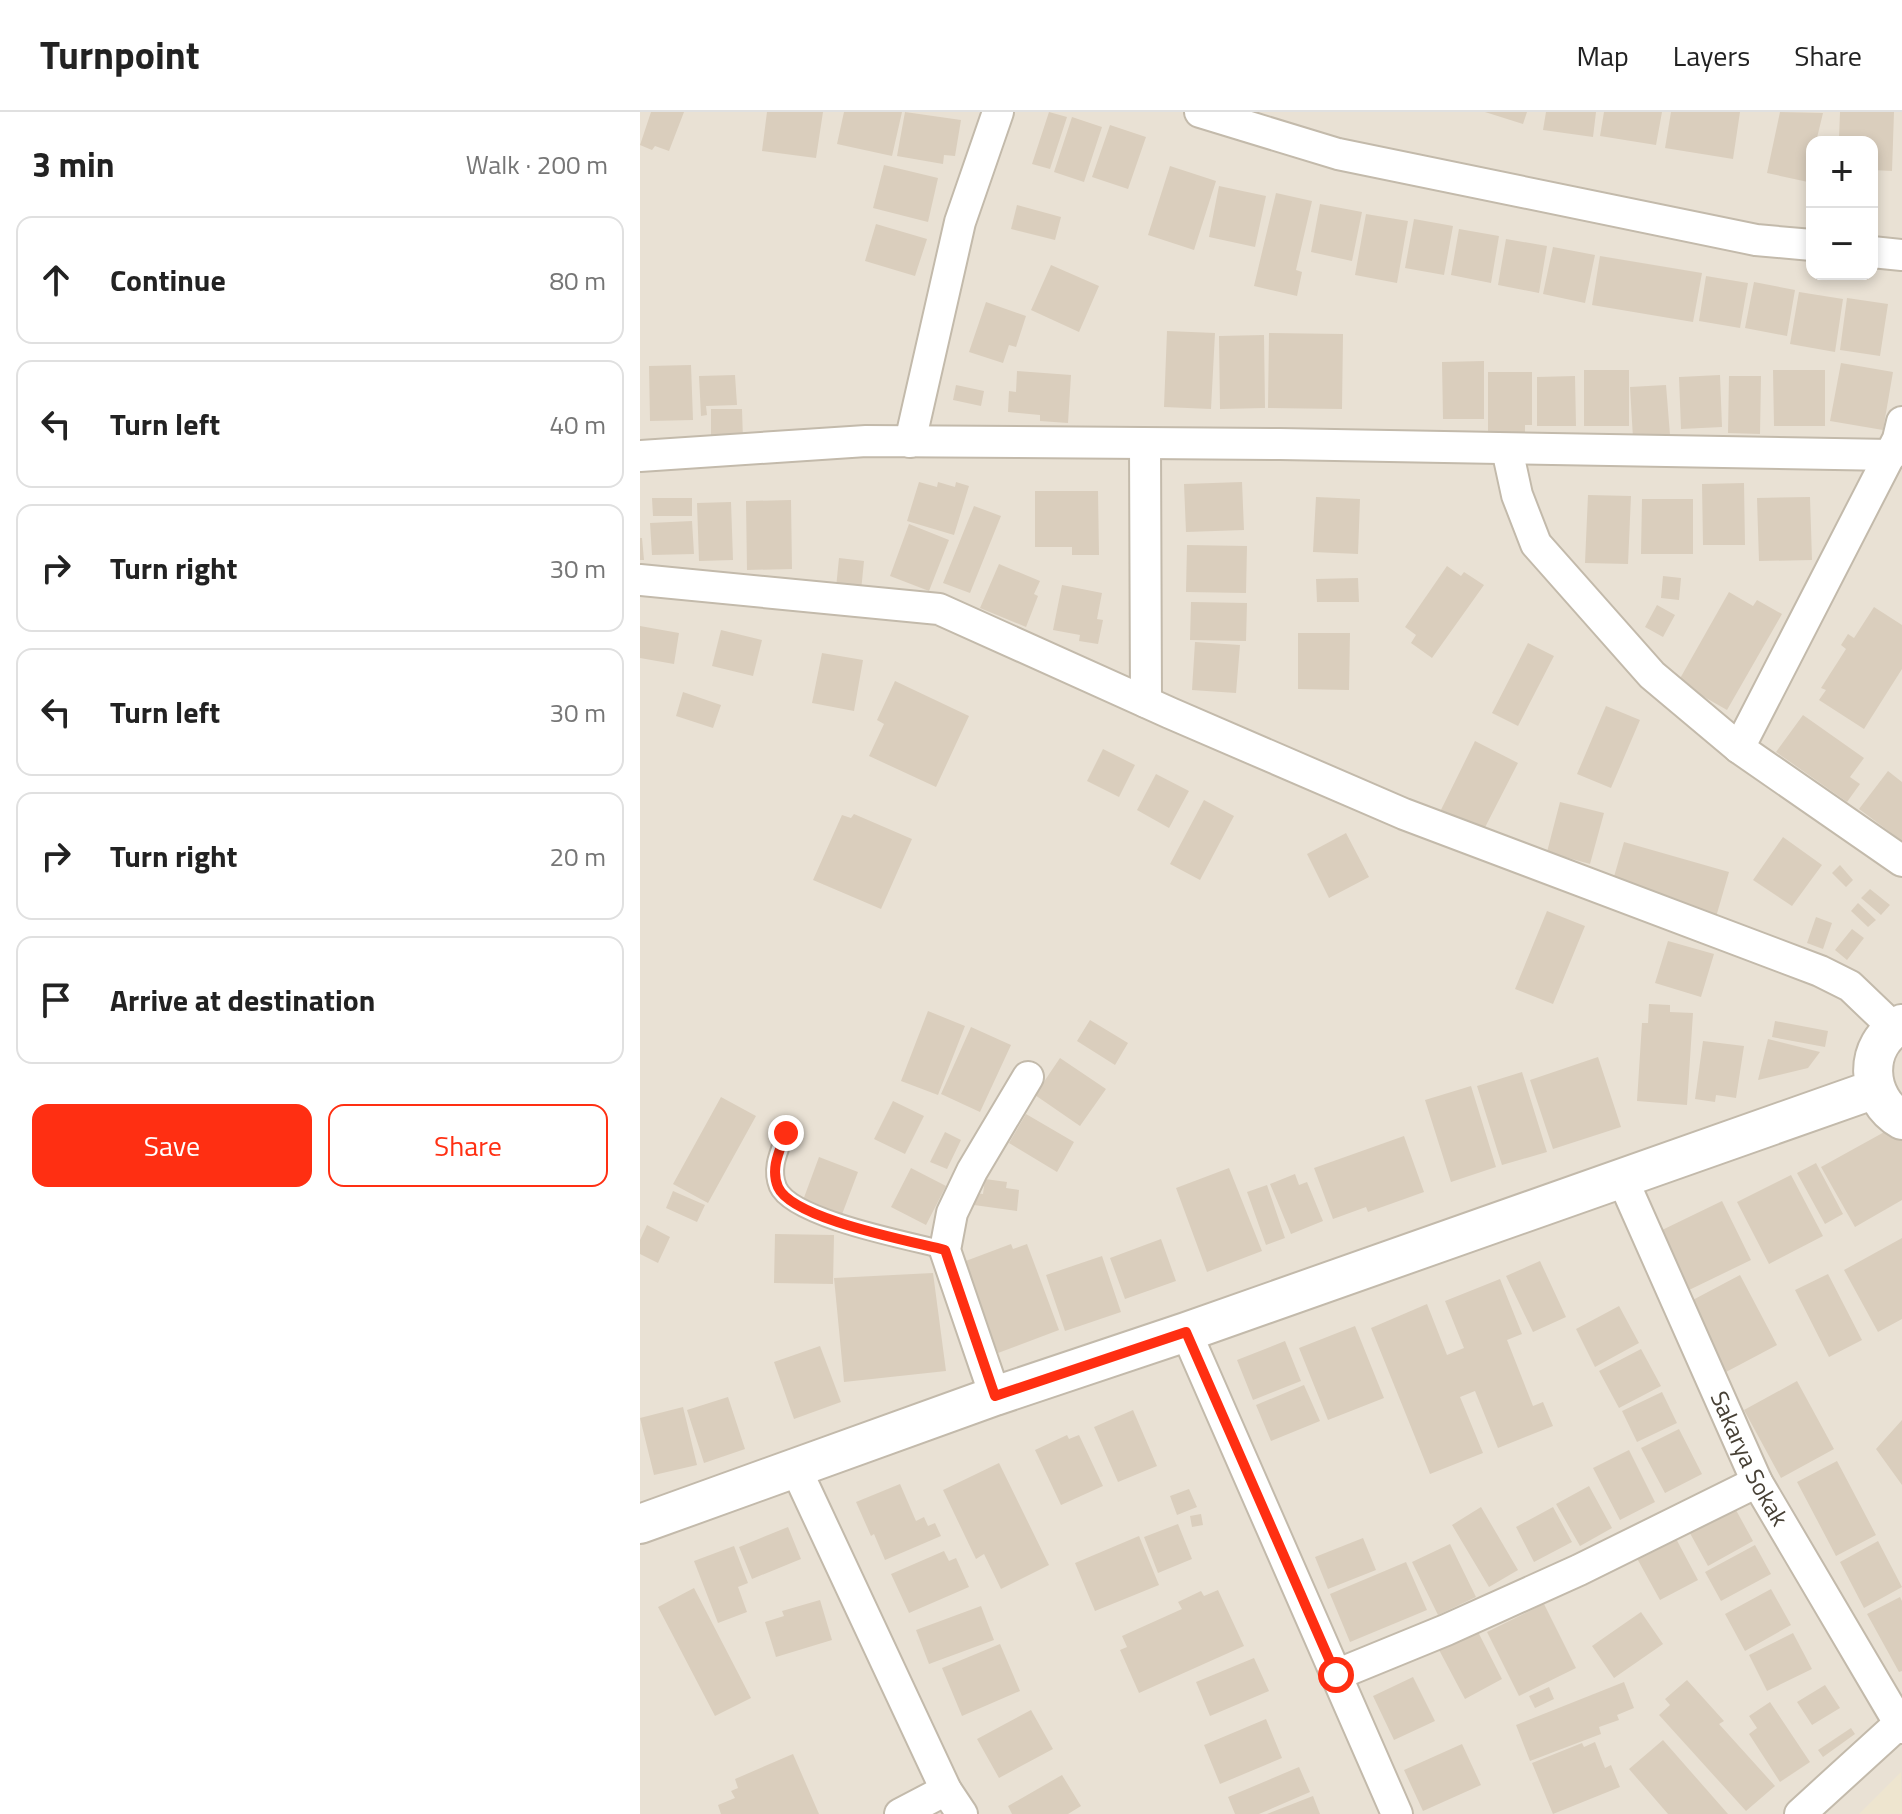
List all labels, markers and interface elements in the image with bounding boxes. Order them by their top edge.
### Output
text: Turnpoint [40,26,200,84]
text: Map [1576,34,1629,77]
text: Layers [1673,34,1750,77]
text: Share [1794,34,1862,77]
map controls [1806,136,1878,280]
button: + [1806,136,1878,208]
text: 3 min [32,138,115,190]
text: Walk · 200 m [466,145,608,184]
button: − [1806,208,1878,280]
text: Continue [110,257,226,303]
icon: ahead [34,258,78,302]
text: 80 m [549,261,606,300]
text: Turn left [110,401,220,447]
icon: left [34,402,78,446]
text: 40 m [549,405,606,444]
text: Turn right [110,545,238,591]
icon: right [34,546,78,590]
text: 30 m [549,549,606,588]
text: Turn left [110,689,220,735]
icon: left [34,690,78,734]
text: 30 m [549,693,606,732]
text: Turn right [110,833,238,879]
icon: right [34,834,78,878]
text: 20 m [549,837,606,876]
text: Arrive at destination [110,977,375,1023]
icon: arrive [34,978,78,1022]
button: Save [32,1104,312,1187]
button: Share [328,1104,608,1187]
route end [768,1115,804,1151]
street label: Sakarya Sokak [1702,1385,1798,1533]
route start [1318,1657,1354,1693]

